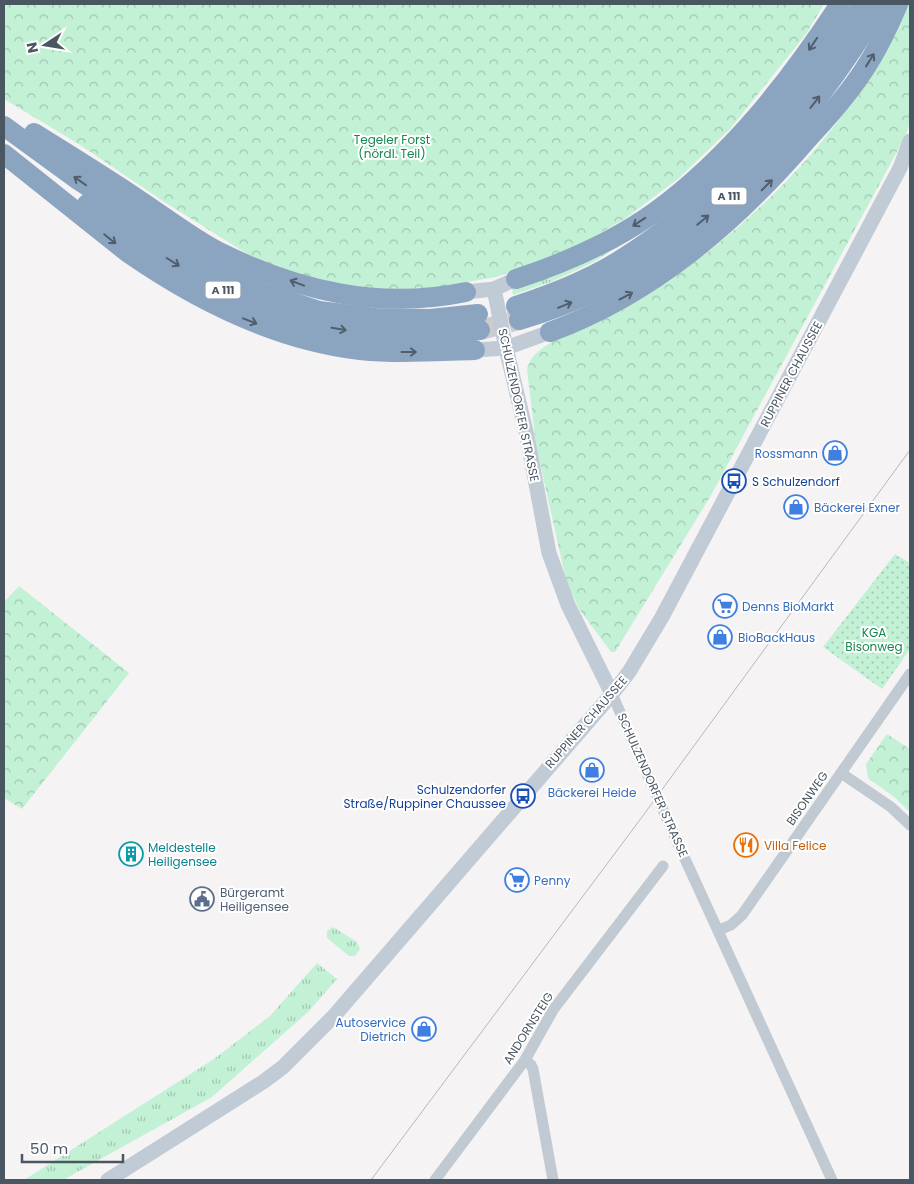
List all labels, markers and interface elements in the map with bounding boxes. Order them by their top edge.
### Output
north arrow [20,20,70,70]
one-way arrow [808,37,818,51]
text: N [21,40,43,55]
one-way arrow [865,53,875,67]
one-way arrow [809,96,820,109]
park label: Tegeler Forst (nördl. Teil) [354,131,430,162]
one-way arrow [73,176,87,186]
one-way arrow [761,179,773,191]
road number: A 111 [712,188,746,205]
one-way arrow [696,214,709,225]
one-way arrow [633,217,647,227]
one-way arrow [104,233,117,244]
one-way arrow [166,258,180,268]
one-way arrow [290,278,305,287]
road number: A 111 [206,282,240,298]
one-way arrow [618,291,633,300]
one-way arrow [557,300,573,309]
one-way arrow [242,317,257,326]
street label: RUPPINER CHAUSSEE [756,318,826,430]
one-way arrow [331,324,347,334]
street label: SCHULZENDORFER STRASSE [494,327,544,483]
one-way arrow [400,347,416,357]
shop icon: Rossmann [822,440,848,466]
place label: Rossmann [755,445,818,462]
bus stop icon: S Schulzendorf [721,468,747,494]
place label: S Schulzendorf [752,473,840,490]
shop icon: Bäckerei Exner [783,494,809,520]
place label: Bäckerei Exner [814,499,900,516]
supermarket icon: Denns BioMarkt [712,593,738,619]
place label: Denns BioMarkt [742,598,834,615]
shop icon: BioBackHaus [707,624,733,650]
park label: KGA Bisonweg [845,624,903,655]
place label: BioBackHaus [738,629,815,646]
street label: RUPPINER CHAUSSEE [541,672,631,772]
street label: SCHULZENDORFER STRASSE [613,710,693,860]
shop icon: Bäckerei Heide [579,757,605,783]
street label: BISONWEG [782,768,832,828]
place label: Schulzendorfer Straße/Ruppiner Chaussee [344,781,507,812]
bus stop icon: Schulzendorfer Straße/Ruppiner Chaussee [510,783,536,809]
place label: Bäckerei Heide [548,784,636,801]
restaurant icon: Villa Felice [733,832,759,858]
place label: Villa Felice [764,837,826,854]
place label: Meldestelle Heiligensee [148,839,217,870]
building icon: Meldestelle Heiligensee [118,841,144,867]
supermarket icon: Penny [504,867,530,893]
place label: Penny [534,872,571,889]
place label: Bürgeramt Heiligensee [220,884,289,915]
public building icon: Bürgeramt Heiligensee [189,886,215,912]
street label: ANDORNSTEIG [499,989,557,1067]
place label: Autoservice Dietrich [336,1014,406,1045]
shop icon: Autoservice Dietrich [411,1016,437,1042]
scale bar [22,1132,124,1164]
text: 50 m [30,1138,68,1159]

